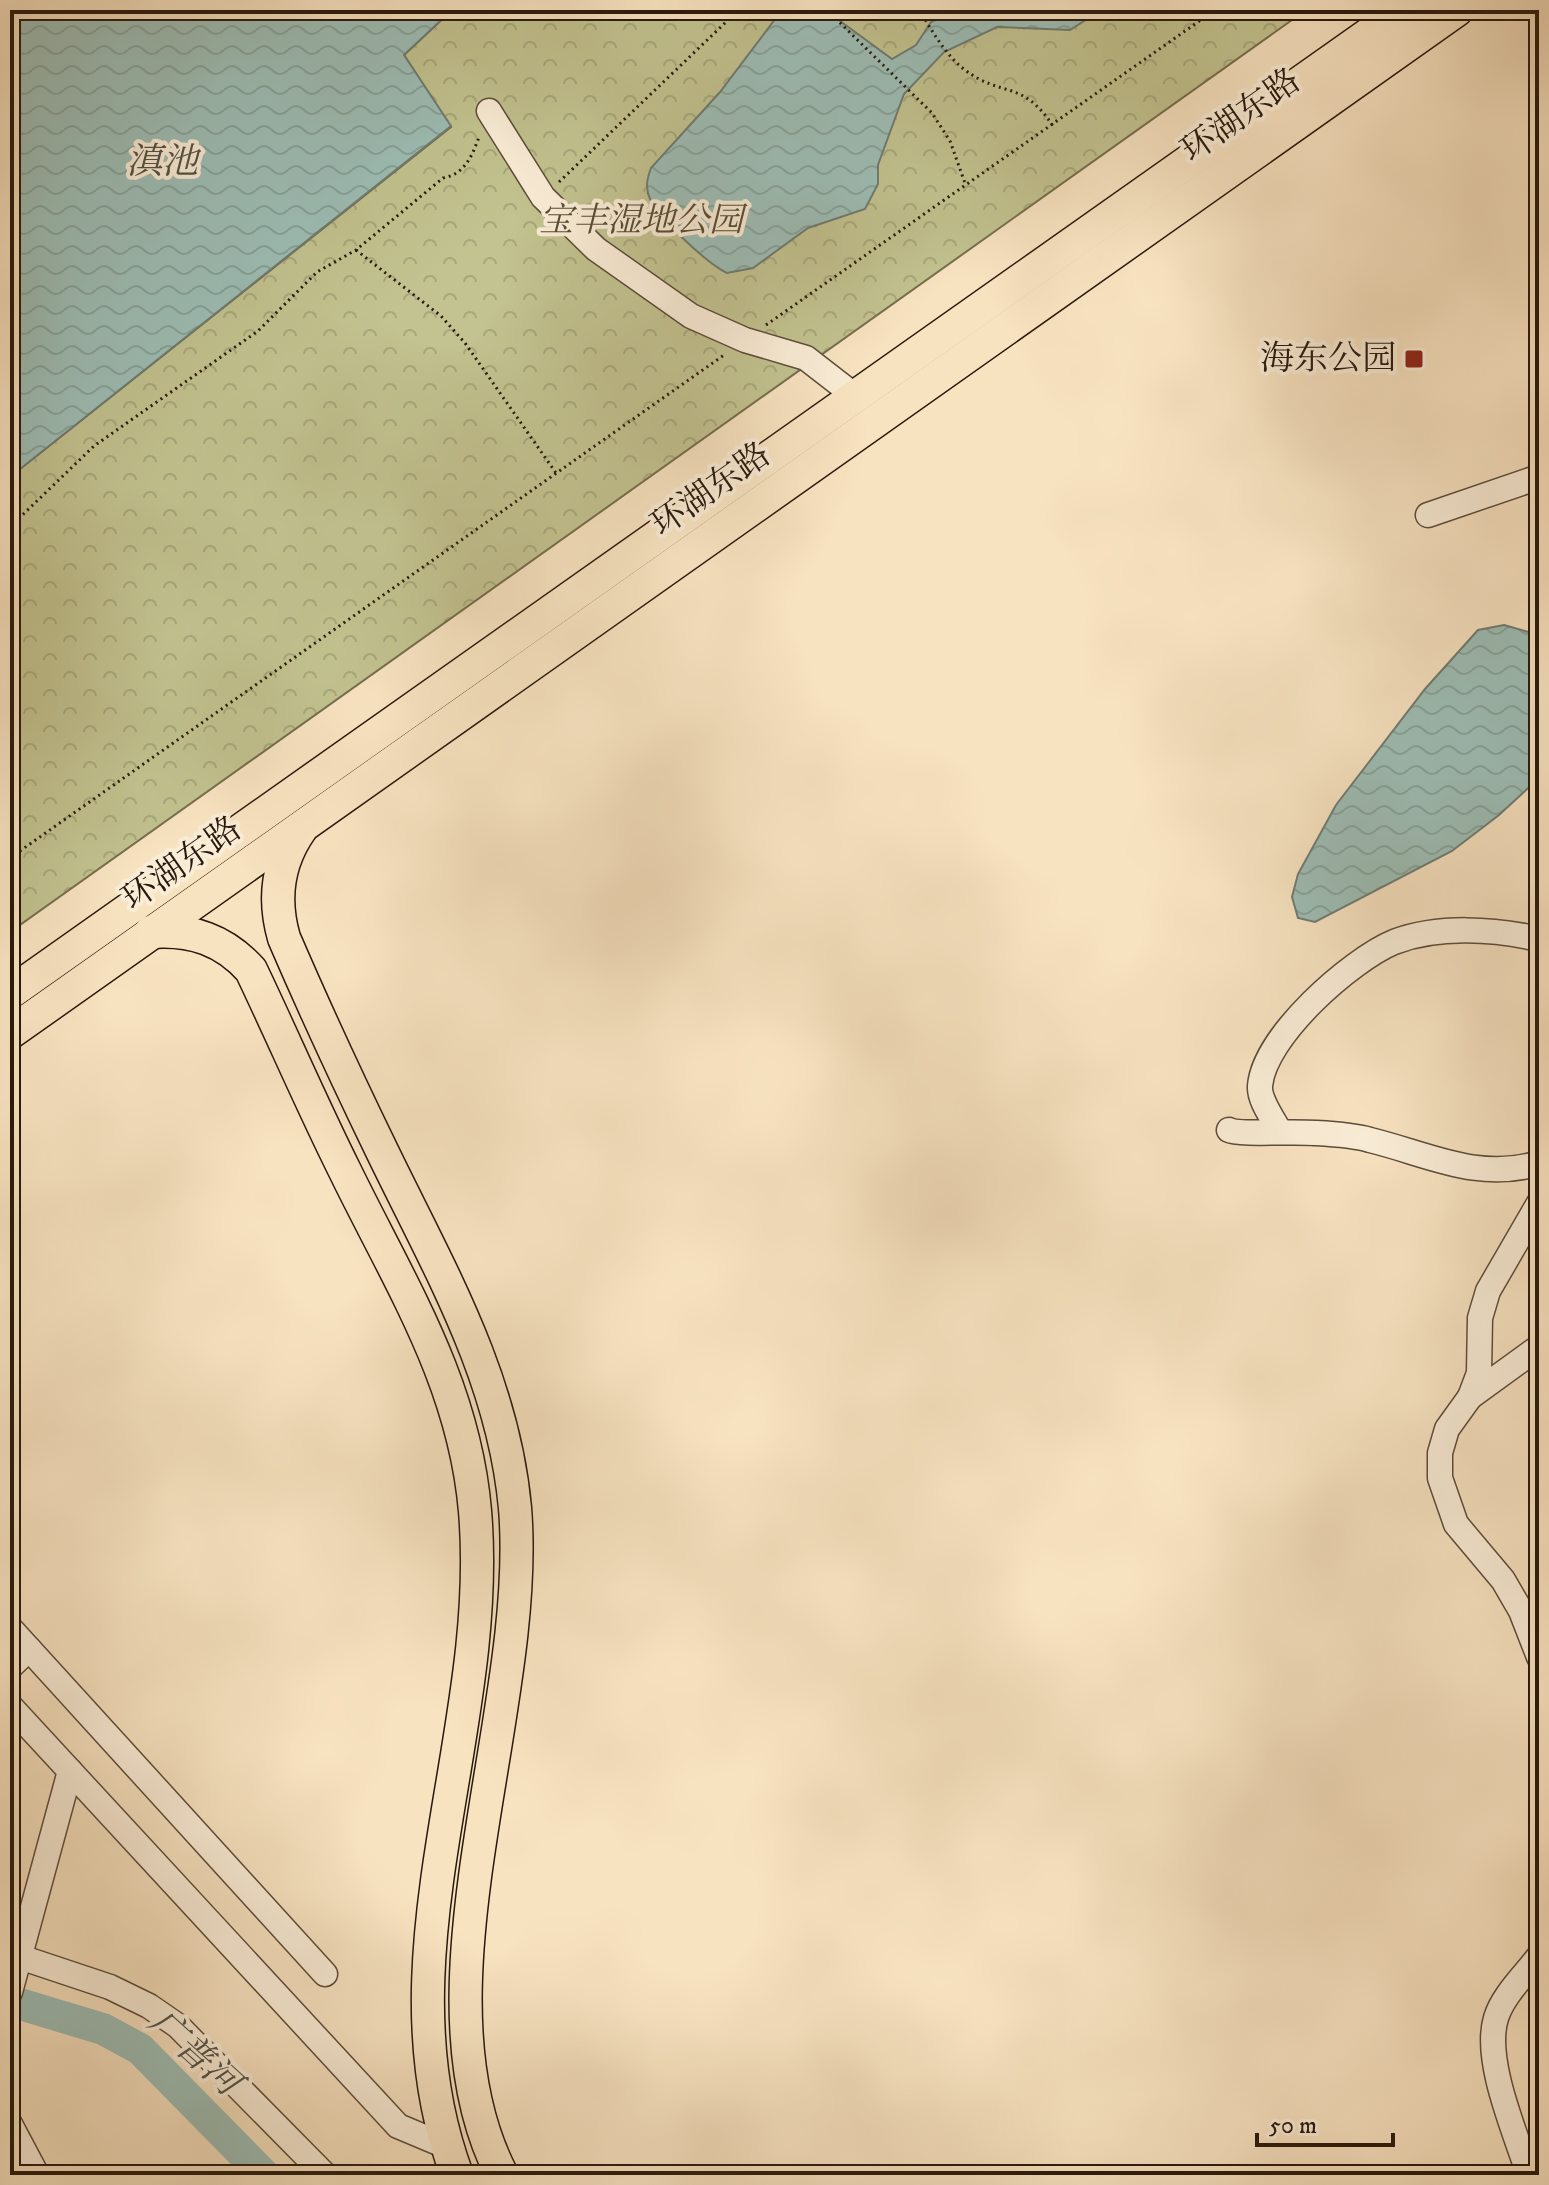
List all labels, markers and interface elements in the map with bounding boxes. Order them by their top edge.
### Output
street label: 环湖东路 [1173,60,1309,172]
water label: 滇池 [126,140,202,185]
park label: 宝丰湿地公园 [539,200,748,242]
place label: 海东公园 [1260,338,1396,380]
marker: 海东公园 [1403,348,1425,370]
street label: 环湖东路 [643,434,779,546]
street label: 环湖东路 [114,808,250,920]
water label: 广普河 [139,2000,254,2110]
scale bar [1257,2097,1393,2147]
text: 50 m [1269,2111,1317,2141]

